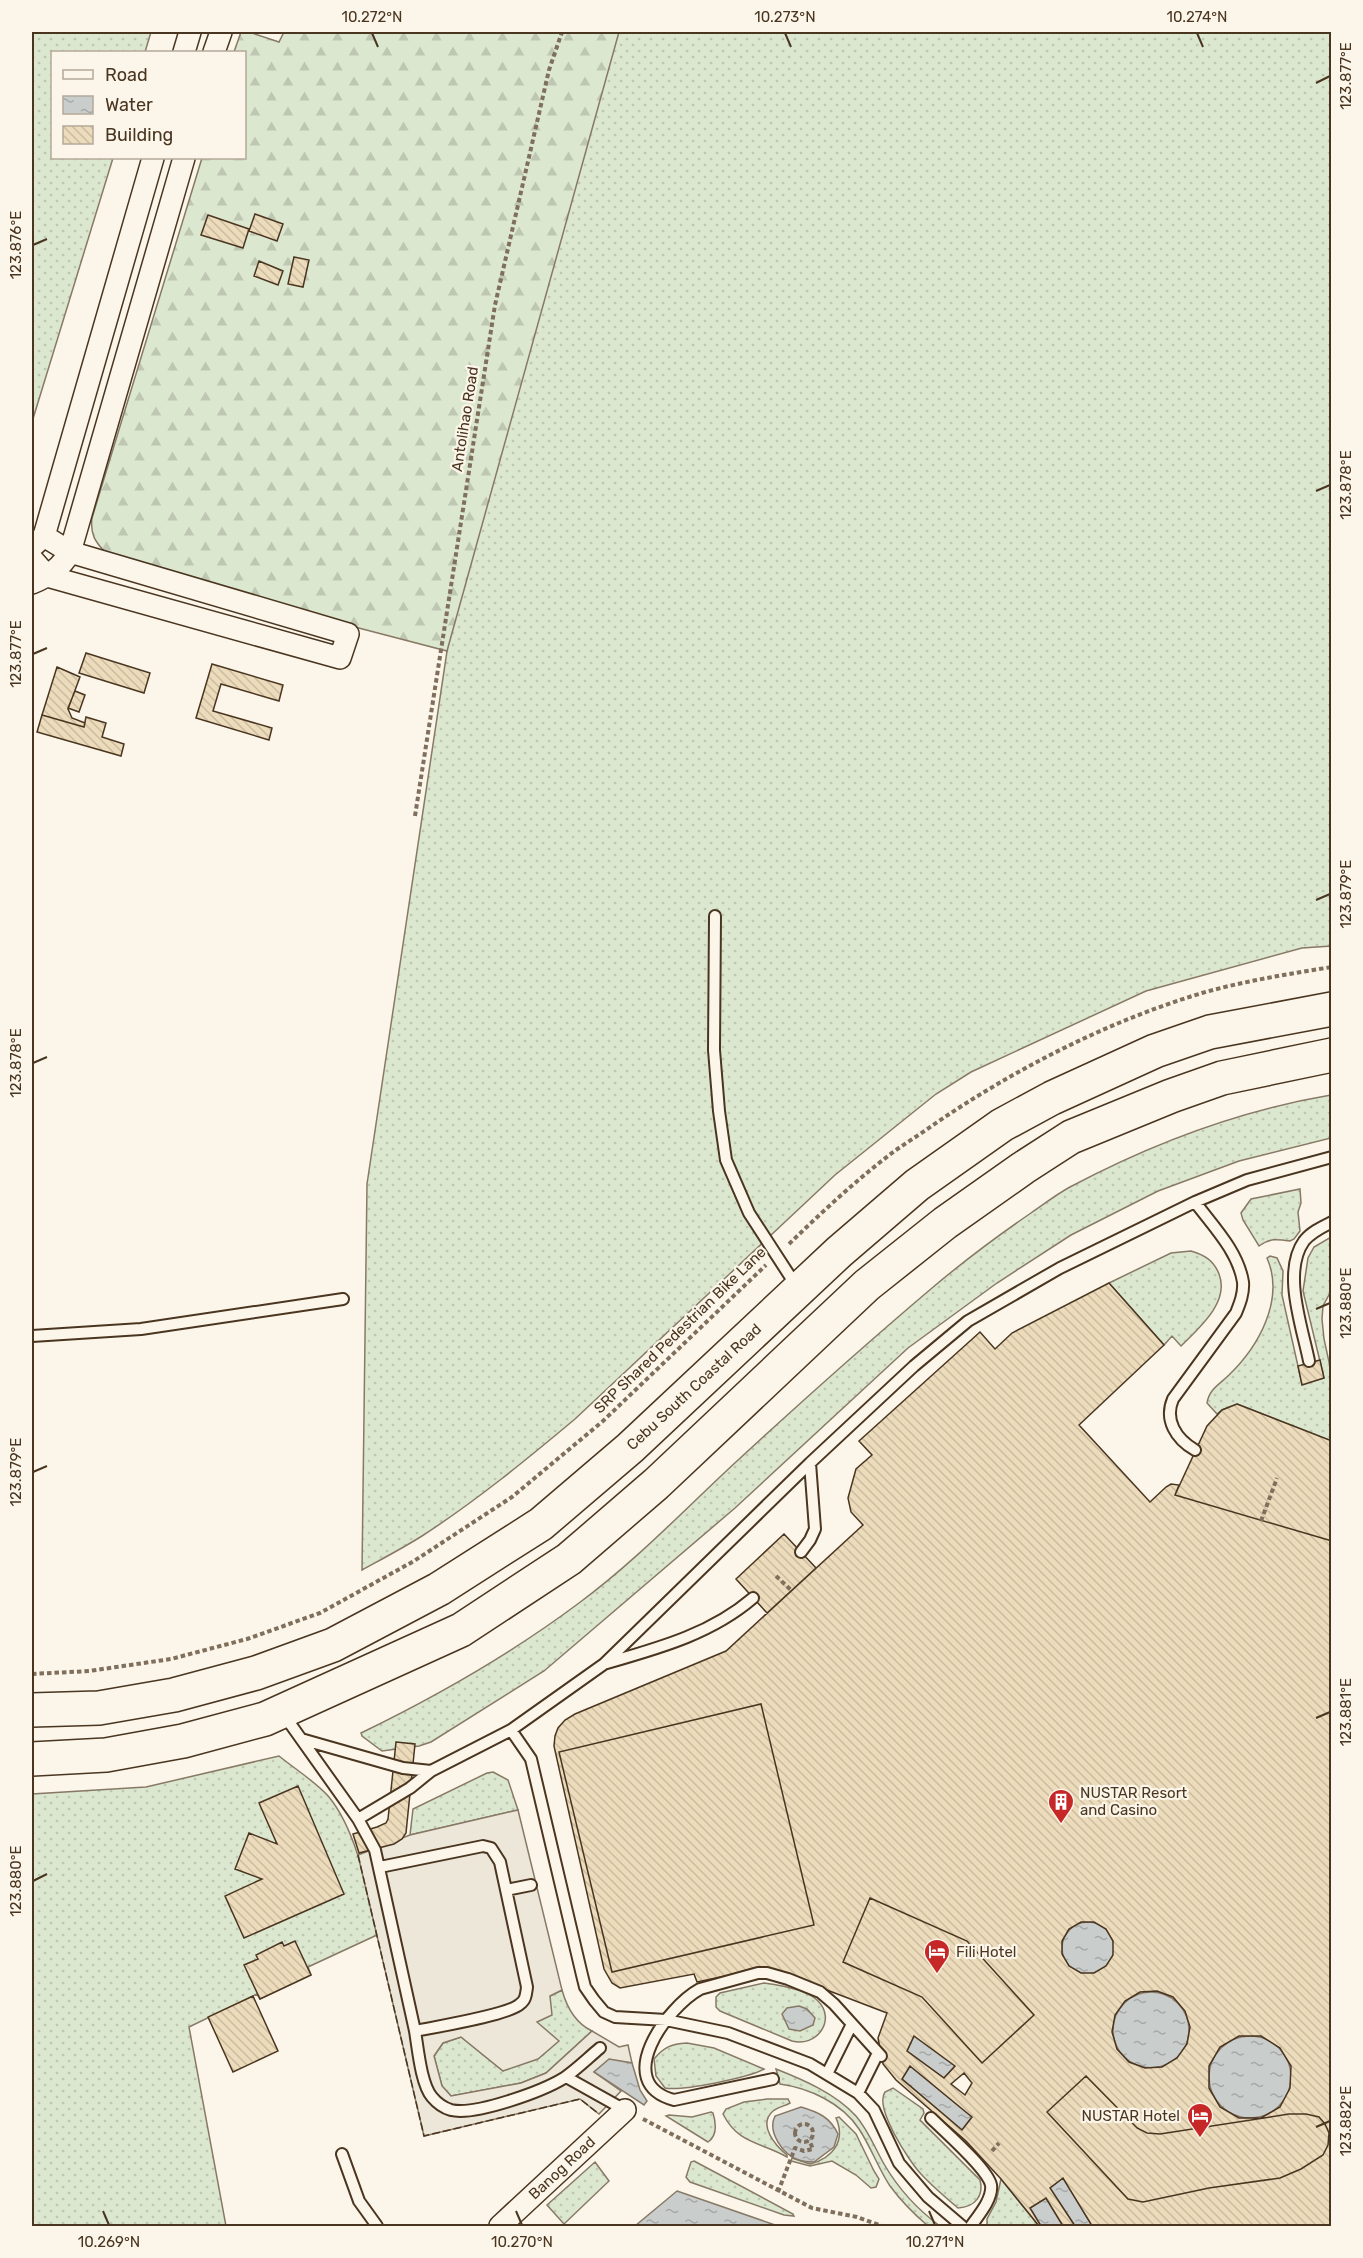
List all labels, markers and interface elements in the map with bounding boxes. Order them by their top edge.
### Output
text: 10.272°N [341,8,403,26]
text: 10.273°N [754,8,816,26]
text: 10.274°N [1166,8,1228,26]
text: 123.877°E [1337,42,1355,110]
legend [51,51,246,159]
text: Road [105,64,148,86]
text: Water [105,94,153,116]
text: Building [105,124,173,146]
text: 123.876°E [7,211,25,279]
street label: Antolihao Road [448,365,482,473]
text: 123.878°E [1337,450,1355,520]
text: 123.877°E [7,620,25,688]
text: 123.879°E [1337,860,1355,928]
text: 123.878°E [7,1028,25,1098]
street label: SRP Shared Pedestrian Bike Lane [590,1243,770,1417]
text: 123.880°E [1337,1267,1355,1339]
street label: Cebu South Coastal Road [623,1320,765,1454]
text: 123.879°E [7,1438,25,1506]
text: 123.881°E [1337,1678,1355,1746]
place label: NUSTAR Resort and Casino [1080,1784,1187,1819]
building icon: NUSTAR Resort and Casino [1046,1787,1076,1825]
text: 123.880°E [7,1845,25,1917]
hotel icon: Fili Hotel [922,1937,952,1975]
place label: Fili Hotel [956,1943,1017,1961]
text: 123.882°E [1337,2086,1355,2156]
hotel icon: NUSTAR Hotel [1185,2101,1215,2139]
place label: NUSTAR Hotel [1082,2107,1180,2125]
street label: Banog Road [525,2133,599,2203]
text: 10.269°N [78,2233,140,2251]
text: 10.270°N [491,2233,553,2251]
text: 10.271°N [906,2233,964,2251]

